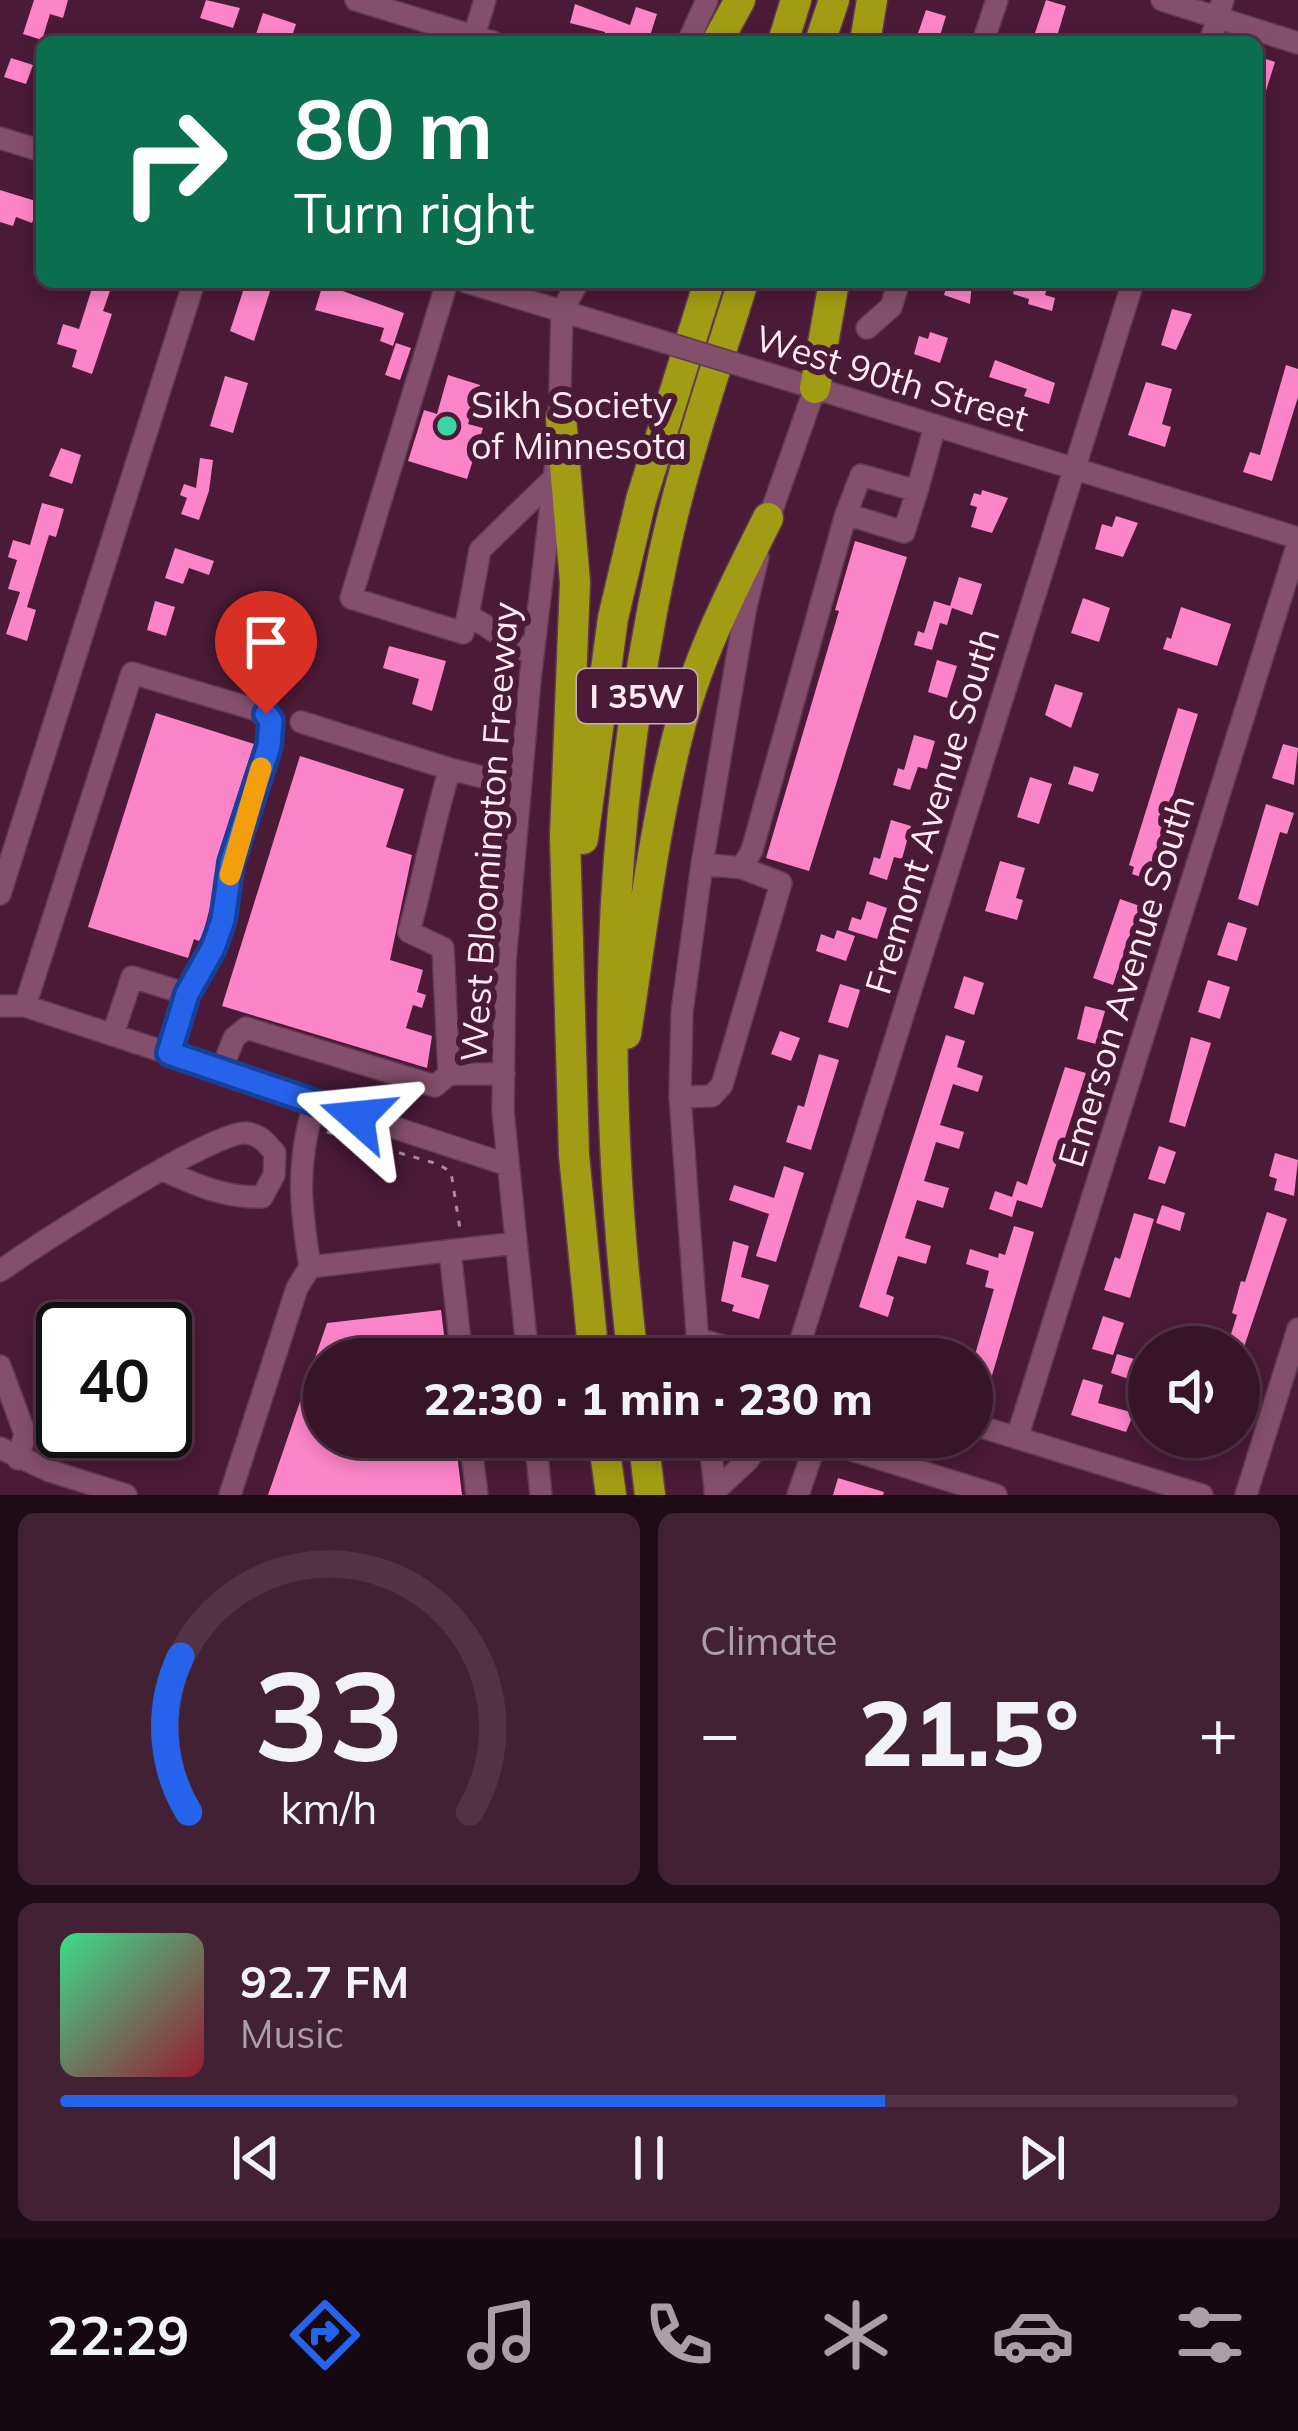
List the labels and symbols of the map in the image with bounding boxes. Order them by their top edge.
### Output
street label: West 90th Street [750,315,1034,440]
place label: Sikh Society of Minnesota [471,382,687,468]
marker: Sikh Society of Minnesota [434,413,460,439]
pin [215,591,317,714]
street label: West Bloomington Freeway [450,601,527,1063]
street label: Fremont Avenue South [854,623,1009,999]
road number: I 35W [577,669,697,723]
street label: Emerson Avenue South [1048,790,1204,1172]
position arrow [294,1054,420,1180]
speed limit sign: 40 [36,1302,192,1458]

